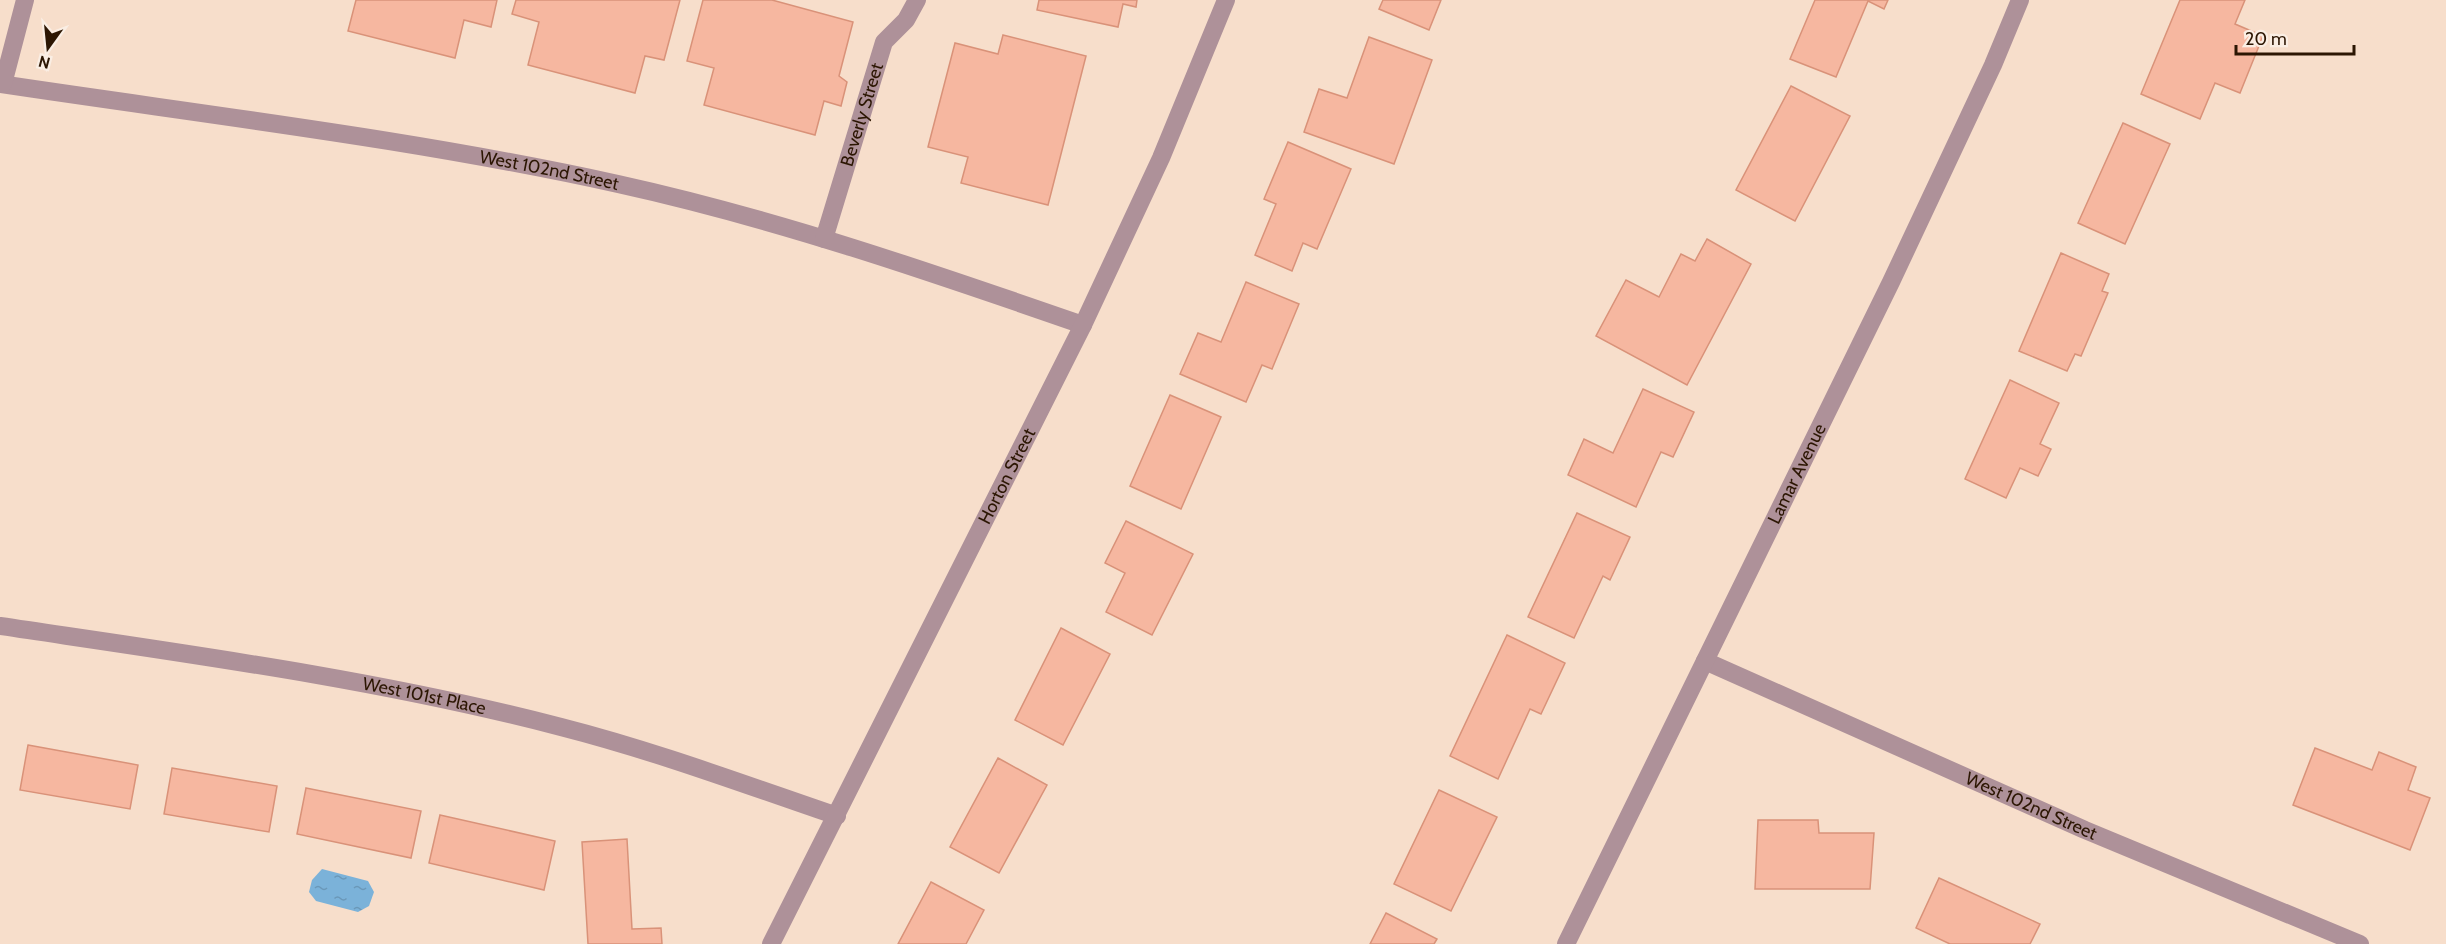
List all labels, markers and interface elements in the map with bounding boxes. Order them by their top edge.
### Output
north arrow [18,18,78,78]
scale bar [2236,18,2354,56]
text: 20 m [2245,28,2287,50]
text: N [36,51,52,73]
street label: Beverly Street [836,60,888,169]
street label: West 102nd Street [478,146,621,195]
street label: Lamar Avenue [1763,420,1831,527]
street label: Horton Street [974,425,1040,528]
street label: West 101st Place [361,672,488,719]
street label: West 102nd Street [1962,767,2100,845]

